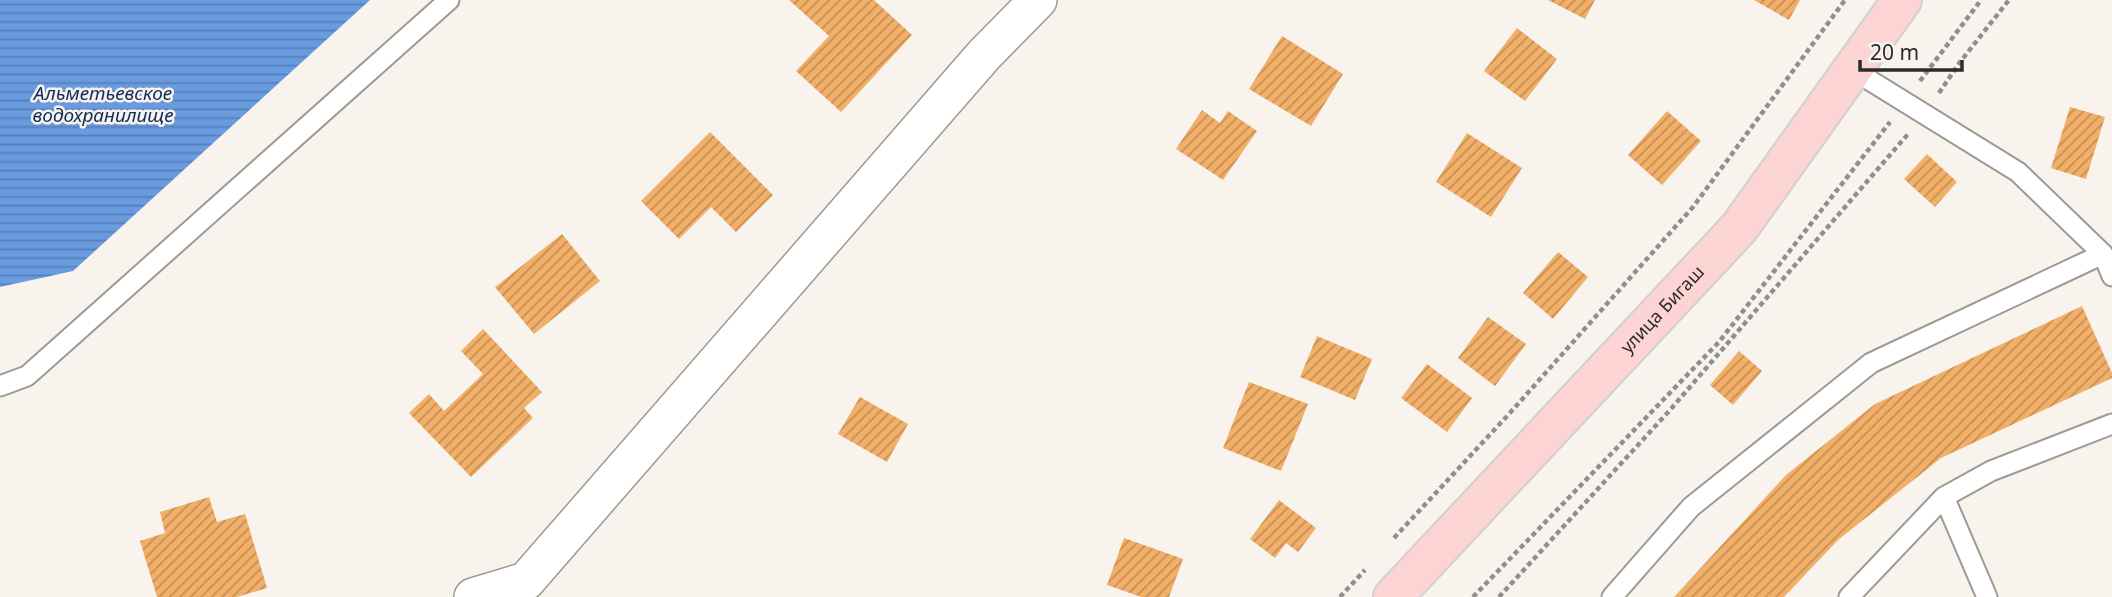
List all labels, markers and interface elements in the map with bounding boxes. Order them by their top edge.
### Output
scale bar [1860,28,1962,72]
text: 20 m [1870,38,1919,66]
water label: Альметьевское водохранилище [32,80,174,128]
street label: улица Бигаш [1615,260,1709,358]

